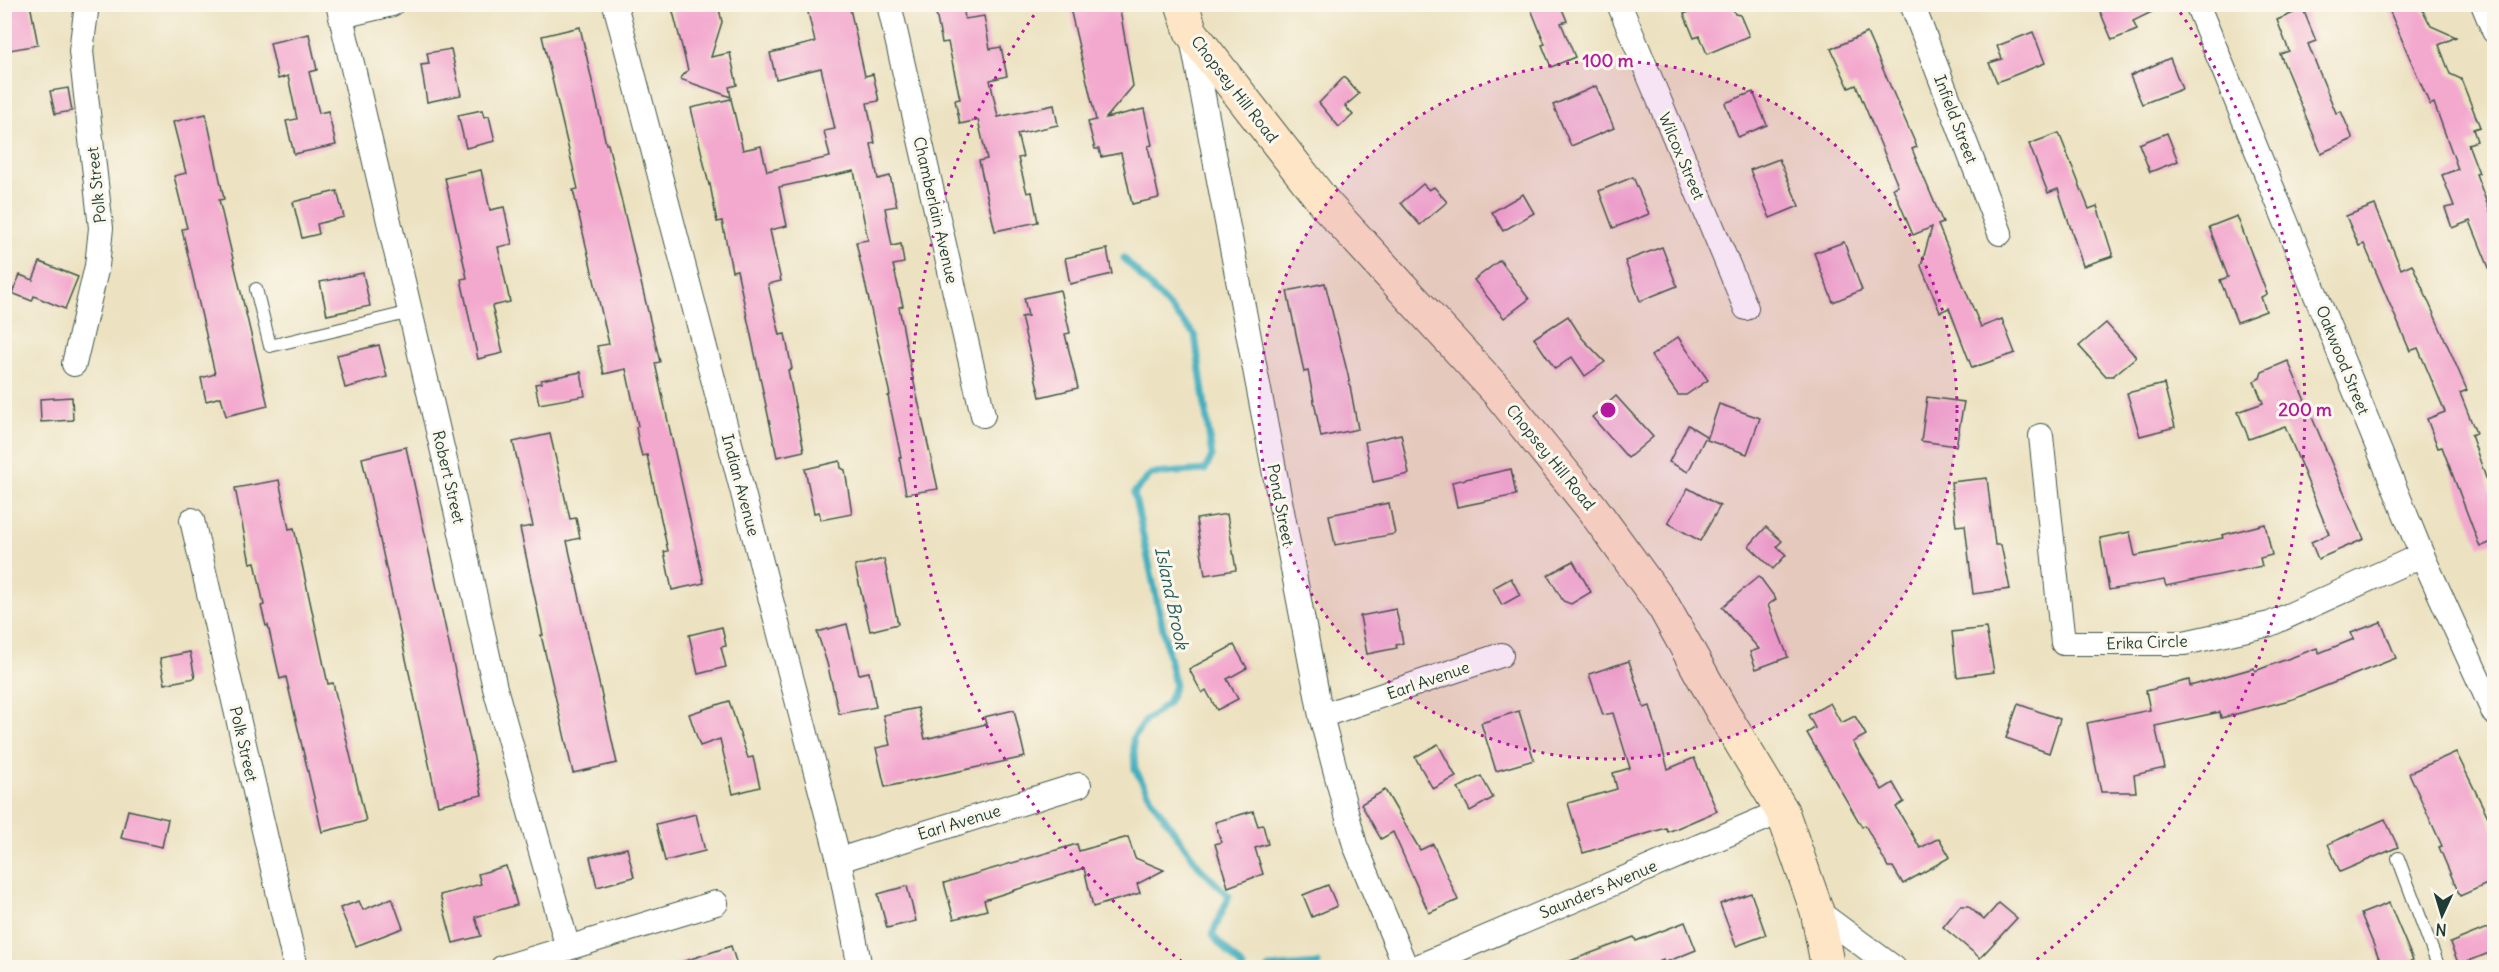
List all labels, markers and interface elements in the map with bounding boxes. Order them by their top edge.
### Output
street label: Chopsey Hill Road [1187,32,1283,146]
text: 100 m [1583,49,1634,72]
street label: Infield Street [1930,72,1982,167]
street label: Wilcox Street [1655,109,1710,203]
street label: Chamberlain Avenue [909,135,963,285]
street label: Polk Street [82,145,110,224]
street label: Oakwood Street [2312,302,2374,418]
text: 200 m [2278,398,2332,421]
street label: Chopsey Hill Road [1502,400,1600,514]
centre of rings [1598,400,1618,420]
street label: Robert Street [429,428,470,526]
street label: Indian Avenue [718,432,764,538]
street label: Pond Street [1263,462,1299,548]
water label: Island Brook [1150,545,1194,653]
street label: Erika Circle [2106,631,2188,653]
street label: Earl Avenue [1384,657,1472,703]
street label: Polk Street [226,704,262,784]
street label: Earl Avenue [915,800,1003,844]
street label: Saunders Avenue [1536,855,1660,923]
north arrow [2412,885,2472,945]
text: N [2435,920,2447,940]

